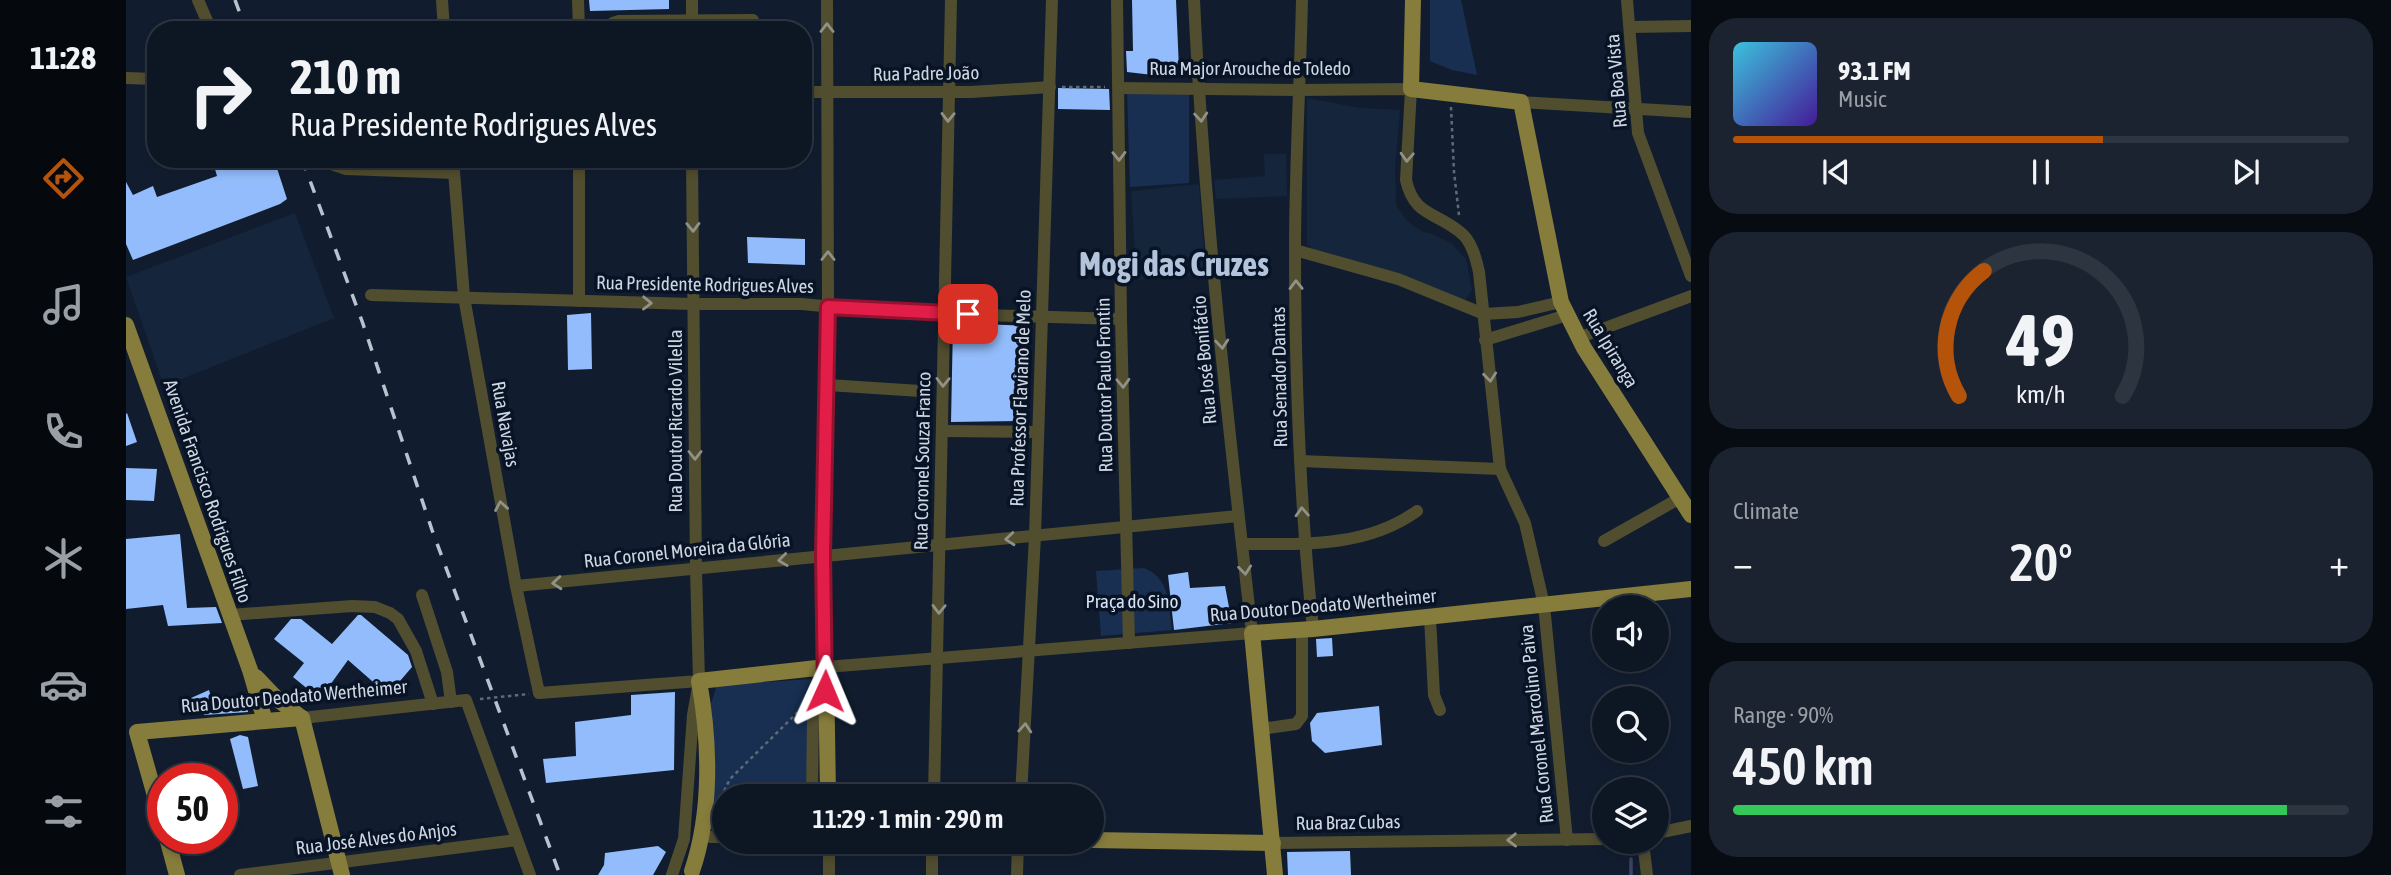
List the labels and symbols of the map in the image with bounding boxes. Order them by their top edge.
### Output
one-way arrow [819,23,835,33]
street label: Rua Boa Vista [1601,33,1631,129]
street label: Rua Major Arouche de Toledo [1149,57,1351,79]
street label: Rua Padre João [873,61,979,85]
one-way arrow [940,112,955,123]
one-way arrow [1193,112,1208,123]
one-way arrow [1111,151,1127,162]
one-way arrow [1400,152,1415,163]
one-way arrow [685,223,701,233]
district label: Mogi das Cruzes [1079,245,1269,283]
one-way arrow [820,250,836,261]
street label: Rua Presidente Rodrigues Alves [596,271,814,297]
one-way arrow [1288,279,1304,290]
pin [938,284,998,344]
street label: Rua Professor Flaviano de Melo [1005,289,1035,507]
one-way arrow [642,295,653,310]
street label: Rua José Bonifácio [1187,295,1221,425]
street label: Rua Doutor Paulo Frontin [1091,297,1117,473]
street label: Rua Ipiranga [1579,305,1643,391]
street label: Rua Senador Dantas [1267,306,1291,447]
street label: Rua Doutor Ricardo Vilella [664,329,686,513]
one-way arrow [1214,338,1229,349]
one-way arrow [1482,371,1497,383]
street label: Rua Coronel Souza Franco [909,372,935,550]
street label: Avenida Francisco Rodrigues Filho [159,376,257,606]
one-way arrow [935,377,951,388]
one-way arrow [1115,378,1130,389]
street label: Rua Navajas [488,379,524,469]
one-way arrow [687,450,703,461]
one-way arrow [494,500,509,512]
one-way arrow [1295,507,1310,518]
street label: Rua Coronel Moreira da Glória [583,528,791,572]
one-way arrow [1004,531,1015,546]
one-way arrow [778,552,789,567]
one-way arrow [1237,564,1252,576]
one-way arrow [551,575,562,590]
street label: Rua Doutor Deodato Wertheimer [1209,584,1437,626]
park label: Praça do Sino [1086,590,1179,612]
one-way arrow [931,605,947,615]
street label: Rua Coronel Marcolino Paiva [1515,624,1557,824]
position arrow [788,654,862,728]
street label: Rua Doutor Deodato Wertheimer [180,675,408,717]
one-way arrow [1017,722,1032,733]
speed limit sign: 50 [147,763,238,854]
street label: Rua Braz Cubas [1295,810,1401,834]
street label: Rua José Alves do Anjos [294,817,458,859]
one-way arrow [1506,833,1517,848]

